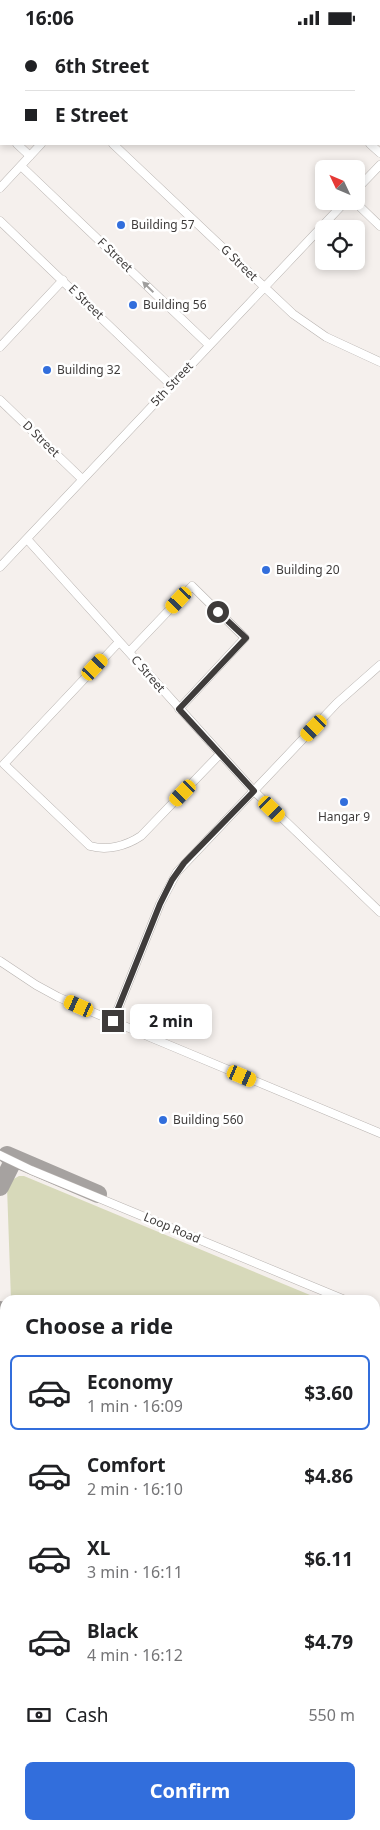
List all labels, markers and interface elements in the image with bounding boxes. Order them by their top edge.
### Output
text: 16:06 [25,5,74,31]
text: 6th Street [55,53,149,79]
text: E Street [55,102,128,128]
north arrow [315,160,365,210]
map controls [315,160,365,270]
place label: Building 57 [131,216,195,233]
marker: Building 57 [115,219,127,231]
button: locate [315,220,365,270]
street label: F Street [94,234,137,276]
street label: G Street [217,241,262,285]
street label: E Street [65,280,108,323]
one-way arrow [143,281,155,293]
place label: Building 56 [143,296,207,313]
marker: Building 56 [127,299,139,311]
street label: 5th Street [147,357,197,410]
place label: Building 32 [57,361,121,378]
marker: Building 32 [41,364,53,376]
street label: D Street [19,417,64,461]
place label: Building 20 [276,561,340,578]
marker: Building 20 [260,564,272,576]
car [163,584,194,616]
route start [207,601,229,623]
car [79,651,110,683]
street label: C Street [127,651,170,696]
car [298,712,329,744]
car [167,777,198,809]
car [255,793,288,825]
marker: Hangar 9 [338,796,350,808]
place label: Hangar 9 [318,808,370,825]
car [62,993,95,1019]
callout: 2 min [130,1003,213,1039]
route end [102,1010,124,1032]
text: 2 min [149,1010,193,1032]
car [225,1063,258,1089]
place label: Building 560 [173,1111,244,1128]
marker: Building 560 [157,1114,169,1126]
street label: Loop Road [141,1208,203,1247]
text: Choose a ride [25,1310,173,1340]
text: Economy [87,1369,173,1395]
icon: car [27,1370,72,1415]
text: $3.60 [304,1380,353,1406]
text: 1 min · 16:09 [87,1395,183,1417]
text: Comfort [87,1452,166,1478]
icon: car [27,1453,72,1498]
text: $4.86 [304,1463,353,1489]
text: 2 min · 16:10 [87,1478,183,1500]
text: XL [87,1535,110,1561]
icon: car [27,1536,72,1581]
text: $6.11 [304,1546,353,1572]
text: 3 min · 16:11 [87,1561,183,1583]
text: Black [87,1618,138,1644]
icon: car [27,1619,72,1664]
text: $4.79 [304,1629,353,1655]
text: 4 min · 16:12 [87,1644,183,1666]
icon: cash [25,1701,53,1729]
text: Cash [65,1702,109,1728]
text: 550 m [308,1704,355,1726]
button: Confirm [25,1762,355,1820]

